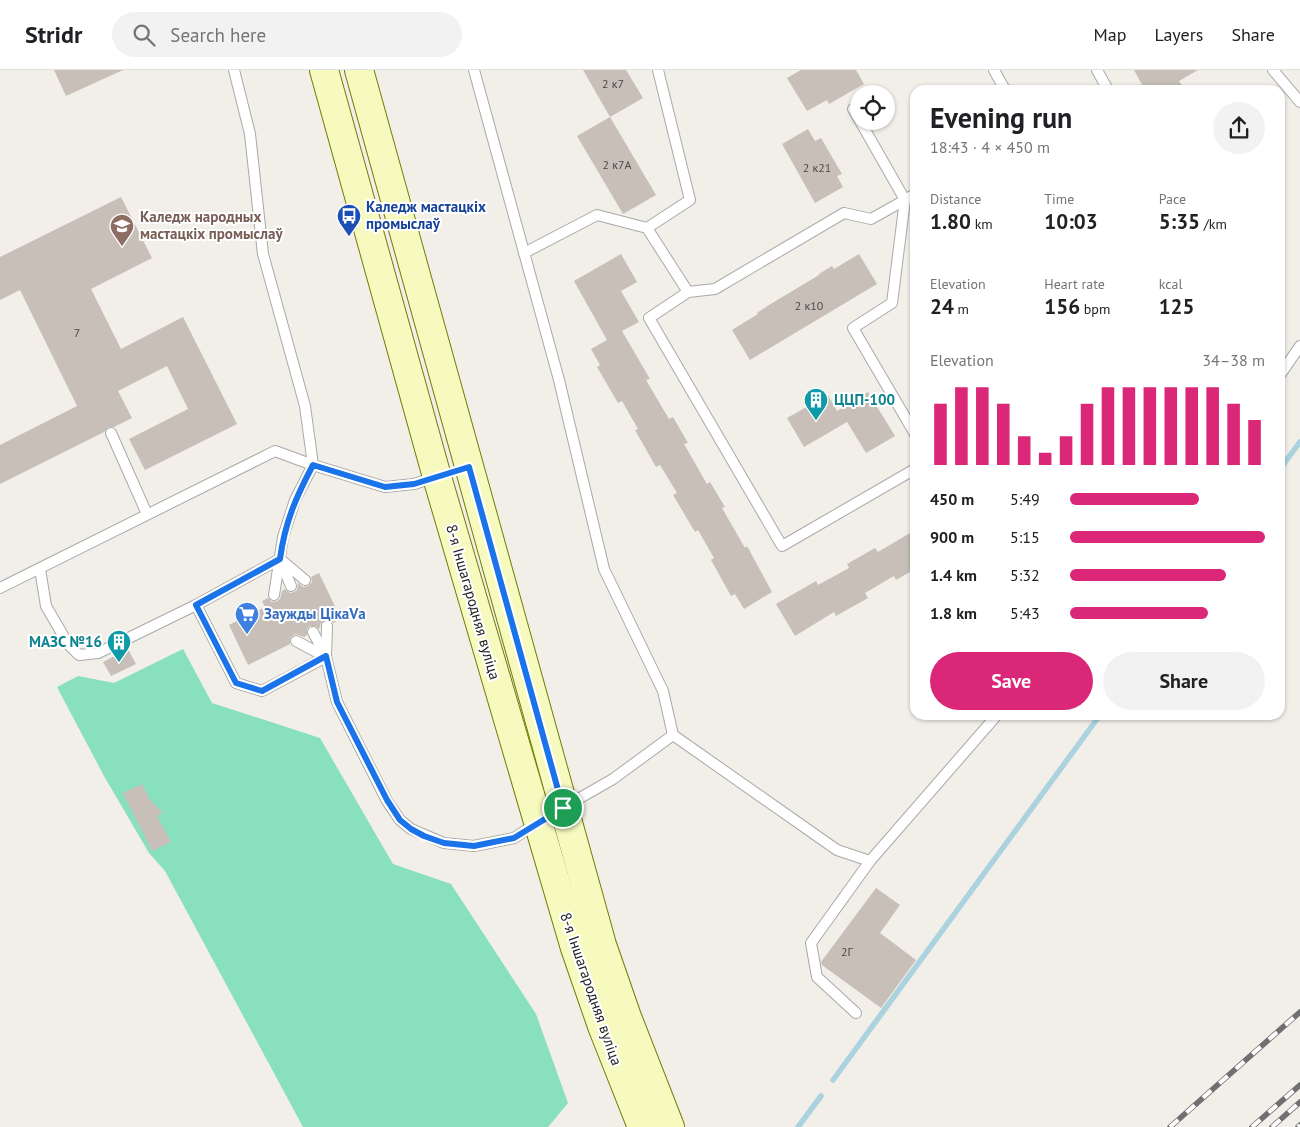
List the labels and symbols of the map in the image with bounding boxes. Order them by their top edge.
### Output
house number: 2 к7 [602,76,624,91]
house number: 2 к7А [602,157,632,172]
house number: 2 к21 [803,160,831,175]
place label: Каледж мастацкіх промыслаў [366,197,486,233]
bus stop icon: Каледж мастацкіх промыслаў [336,203,362,237]
place label: Каледж народных мастацкіх промыслаў [140,207,283,243]
school or university icon: Каледж народных мастацкіх промыслаў [109,213,135,247]
house number: 2 к10 [795,298,824,313]
house number: 7 [74,325,80,340]
building icon: ЦЦП-100 [803,387,829,421]
place label: ЦЦП-100 [834,390,895,409]
street label: 8-я Іншагародняя вуліца [442,522,505,682]
supermarket icon: Заужды ЦікаVа [234,601,260,635]
place label: Заужды ЦікаVа [264,604,366,623]
building icon: МАЗС №16 [106,629,132,663]
place label: МАЗС №16 [29,632,102,651]
pin [542,787,584,829]
street label: 8-я Іншагародняя вуліца [556,910,627,1068]
house number: 2Г [841,944,854,959]

